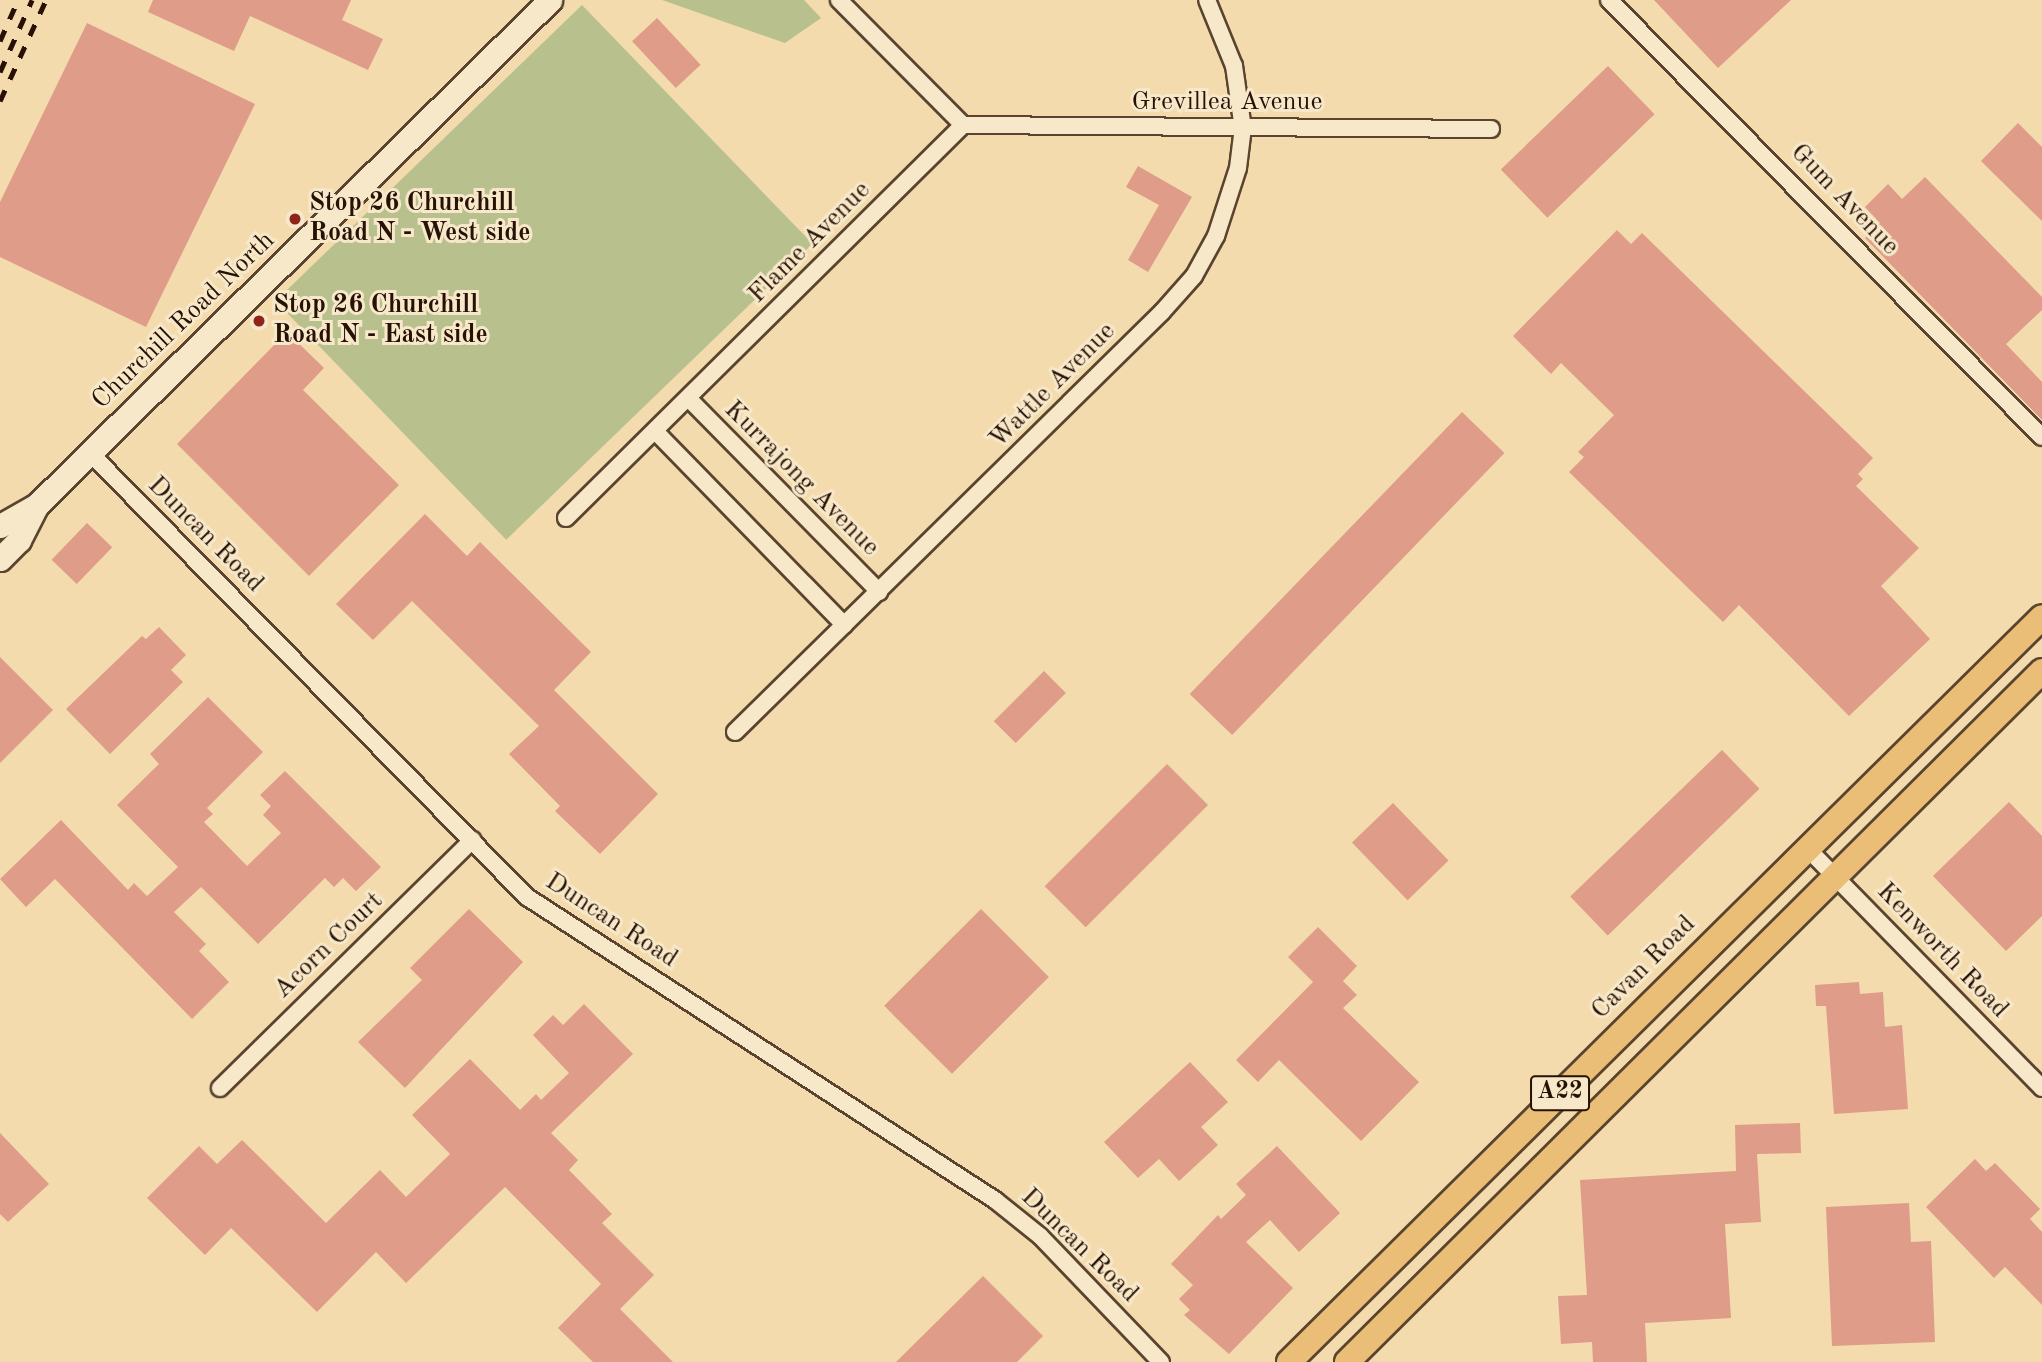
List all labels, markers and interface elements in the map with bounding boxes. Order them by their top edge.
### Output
street label: Grevillea Avenue [1132,87,1322,119]
street label: Gum Avenue [1783,138,1905,262]
street label: Flame Avenue [742,175,878,311]
place label: Stop 26 Churchill Road N - West side [309,188,530,249]
marker: Stop 26 Churchill Road N - West side [287,211,303,227]
street label: Churchill Road North [86,226,282,416]
place label: Stop 26 Churchill Road N - East side [273,290,488,352]
marker: Stop 26 Churchill Road N - East side [251,313,267,329]
street label: Wattle Avenue [983,316,1123,456]
street label: Kurrajong Avenue [717,395,885,563]
street label: Duncan Road [140,470,270,600]
street label: Duncan Road [539,867,683,975]
street label: Kenworth Road [1869,877,2015,1025]
street label: Acorn Court [268,886,390,1006]
street label: Cavan Road [1585,909,1703,1027]
road number: A22 [1528,1072,1592,1114]
street label: Duncan Road [1014,1182,1144,1310]

